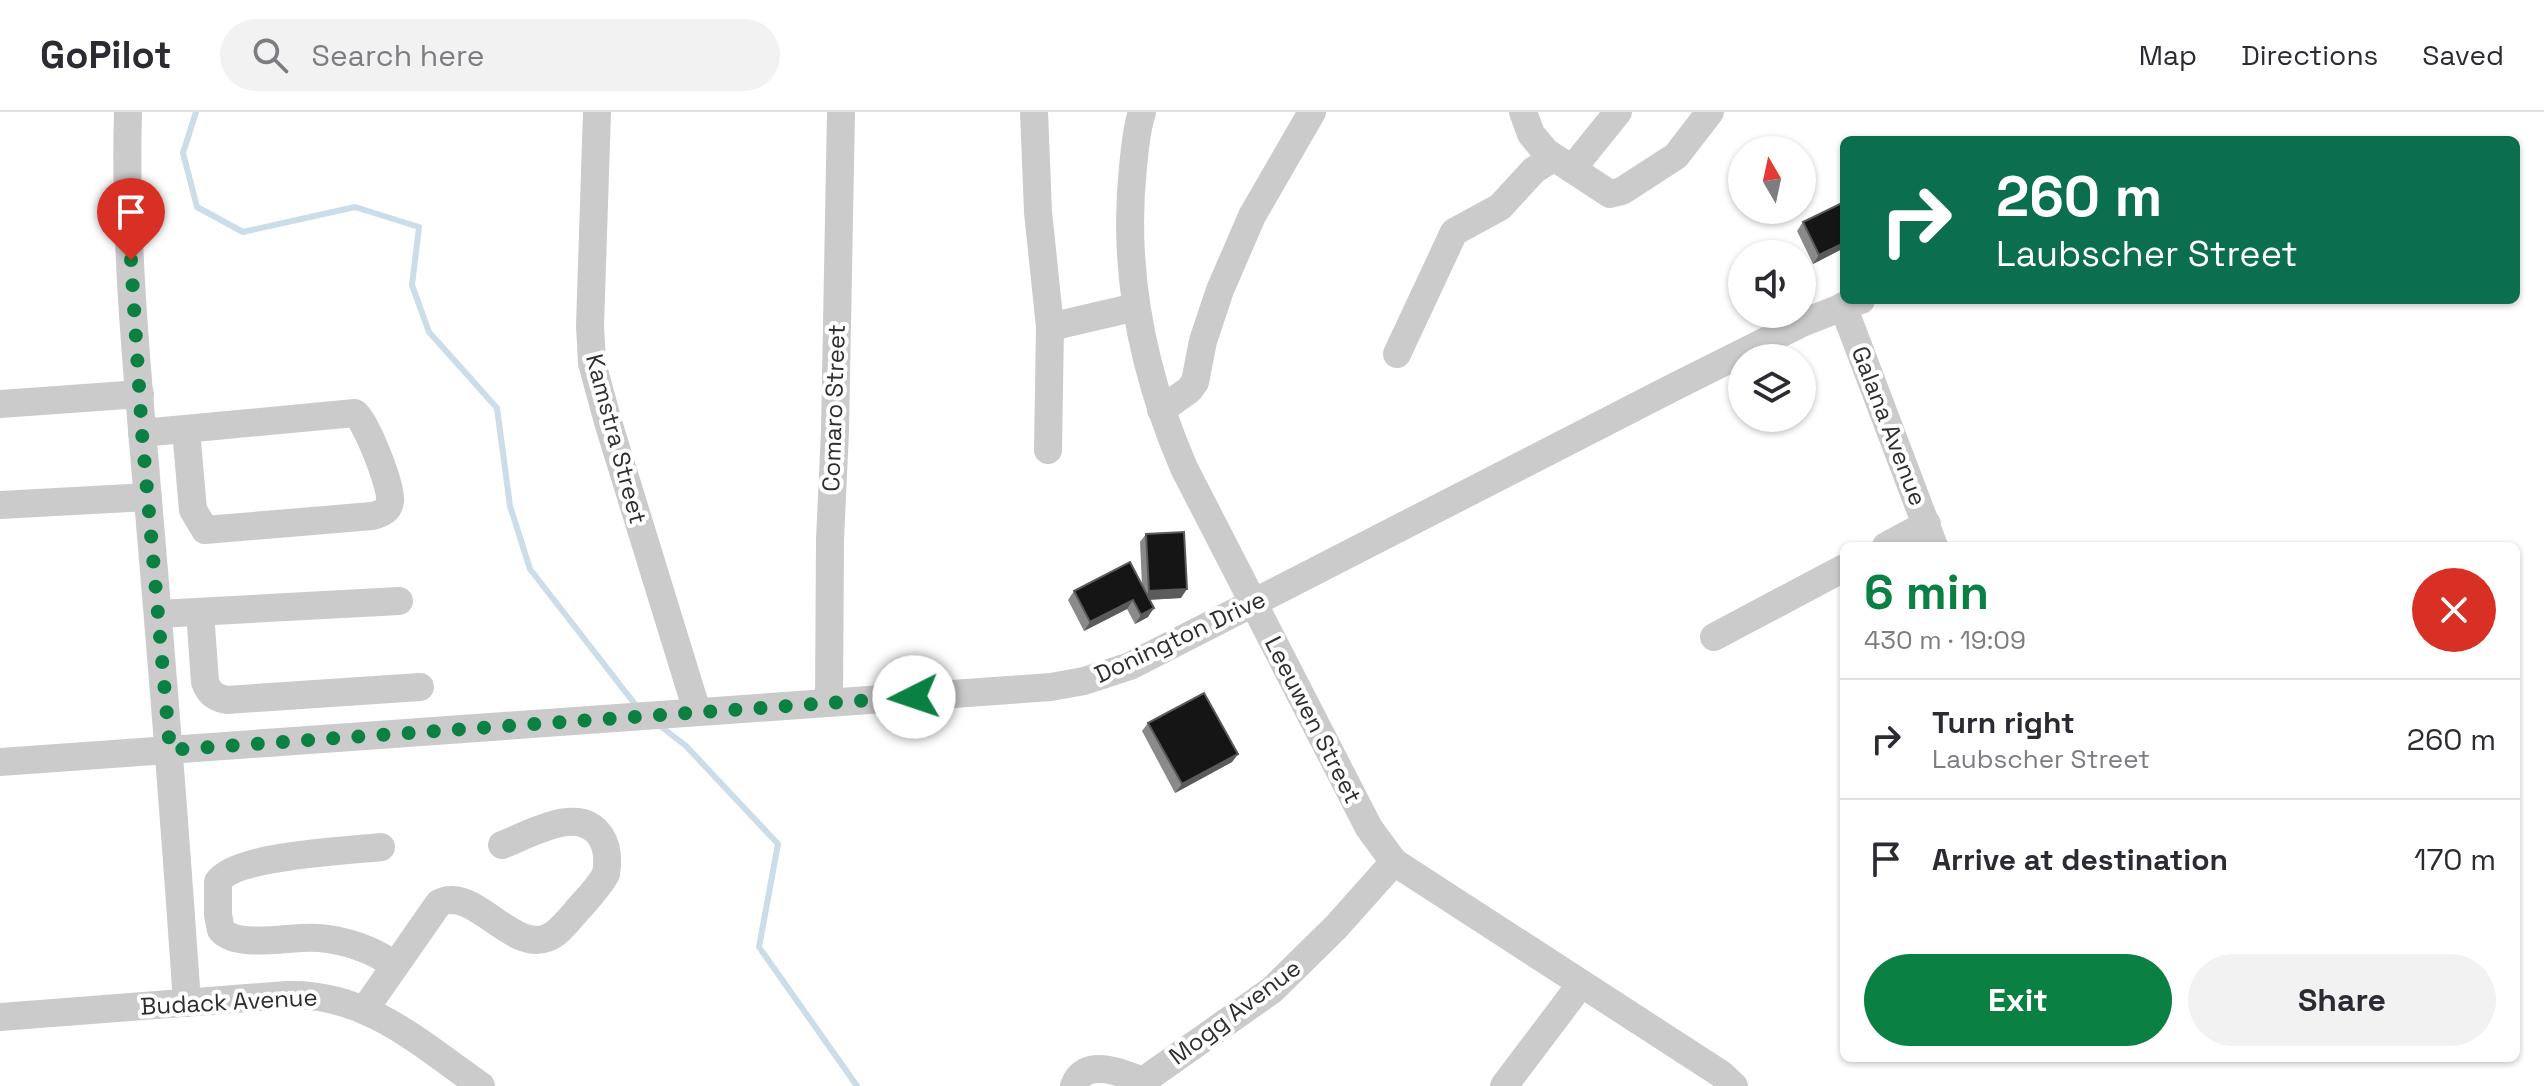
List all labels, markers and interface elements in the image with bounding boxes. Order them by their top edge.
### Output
search box [220,19,780,91]
text: GoPilot [40,31,172,79]
icon: search [248,33,292,77]
text: Search here [312,36,484,75]
text: Map [2139,37,2197,73]
text: Directions [2241,37,2378,73]
text: Saved [2422,37,2504,73]
north arrow [1728,136,1816,224]
map controls [1728,136,1816,432]
text: 260 m [1996,161,2162,232]
icon: right [1864,168,1968,272]
pin [97,178,165,260]
icon: arrive [109,190,153,234]
text: Laubscher Street [1996,231,2298,277]
button: sound [1728,240,1816,328]
street label: Comaro Street [815,324,852,492]
street label: Galana Avenue [1845,342,1934,510]
button: layers [1728,344,1816,432]
street label: Kamstra Street [579,351,654,527]
text: 6 min [1864,562,1989,623]
button: close [2412,568,2496,652]
street label: Donington Drive [1089,583,1270,690]
text: 430 m · 19:09 [1864,623,2026,657]
street label: Leeuwen Street [1258,631,1369,809]
position arrow [872,655,956,739]
text: Turn right [1932,703,2075,742]
icon: right [1864,717,1908,761]
text: 260 m [2407,720,2496,759]
text: Laubscher Street [1932,742,2150,776]
icon: arrive [1864,837,1908,881]
text: Arrive at destination [1932,840,2228,879]
text: 170 m [2414,840,2496,879]
street label: Mogg Avenue [1163,952,1307,1071]
button: Exit [1864,954,2172,1046]
button: Share [2188,954,2496,1046]
street label: Budack Avenue [140,981,318,1022]

